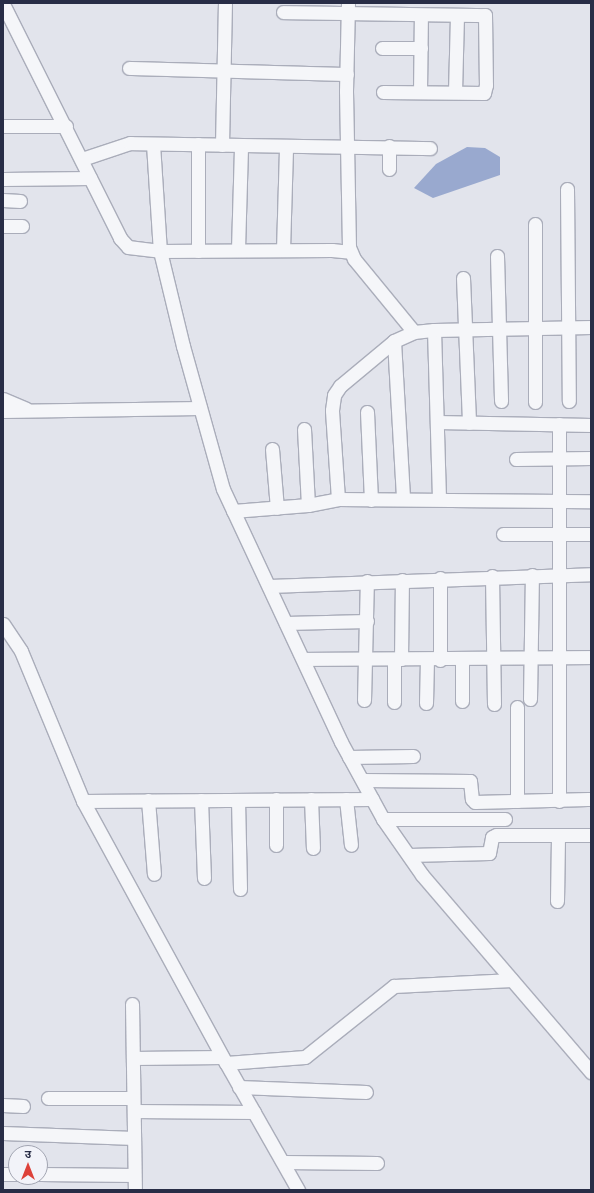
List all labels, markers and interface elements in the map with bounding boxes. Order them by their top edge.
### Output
north arrow [8,1145,48,1185]
text: उ [25,1147,31,1160]

